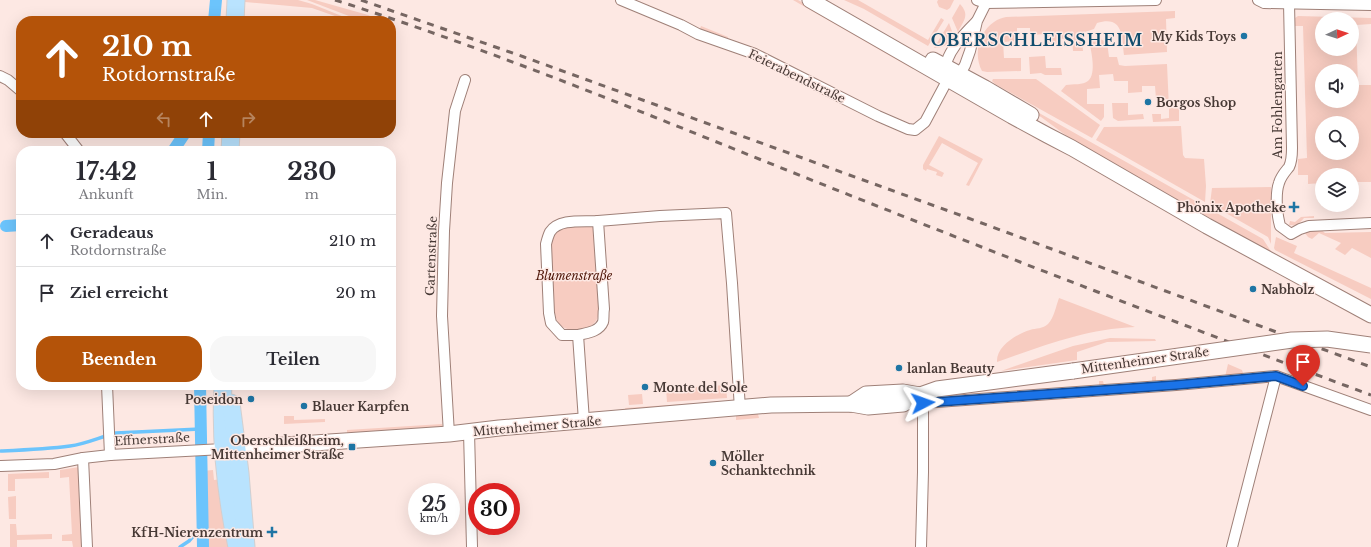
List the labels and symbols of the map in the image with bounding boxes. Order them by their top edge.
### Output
north arrow [1315,12,1359,56]
place label: My Kids Toys [1151,29,1236,44]
district label: OBERSCHLEISSHEIM [931,30,1143,50]
marker: My Kids Toys [1239,31,1249,41]
street label: Feierabendstraße [746,46,848,106]
street label: Am Fohlengarten [1270,51,1285,160]
place label: Borgos Shop [1156,95,1236,110]
marker: Borgos Shop [1143,97,1153,107]
place label: Phönix Apotheke [1177,200,1286,215]
marker: Phönix Apotheke [1289,202,1299,212]
street label: Gartenstraße [422,216,440,296]
park label: Blumenstraße [535,268,613,283]
place label: Nabholz [1261,282,1315,297]
marker: Nabholz [1248,284,1258,294]
street label: Mittenheimer Straße [1080,344,1210,376]
pin [1286,345,1320,386]
place label: lanlan Beauty [907,361,995,376]
marker: lanlan Beauty [894,363,904,373]
place label: Monte del Sole [653,380,748,395]
marker: Monte del Sole [640,382,650,392]
position arrow [902,382,944,424]
place label: Poseidon [185,392,243,407]
marker: Poseidon [246,394,256,404]
place label: Blauer Karpfen [312,399,409,414]
marker: Blauer Karpfen [299,401,309,411]
street label: Mittenheimer Straße [472,413,602,439]
street label: Effnerstraße [114,430,190,448]
place label: Oberschleißheim, Mittenheimer Straße [211,433,344,462]
marker: Oberschleißheim, Mittenheimer Straße [347,442,357,452]
place label: Möller Schanktechnik [721,449,817,478]
marker: Möller Schanktechnik [708,458,718,468]
speed limit sign: 30 [468,483,520,535]
place label: KfH-Nierenzentrum [131,525,264,540]
marker: KfH-Nierenzentrum [266,526,278,538]

